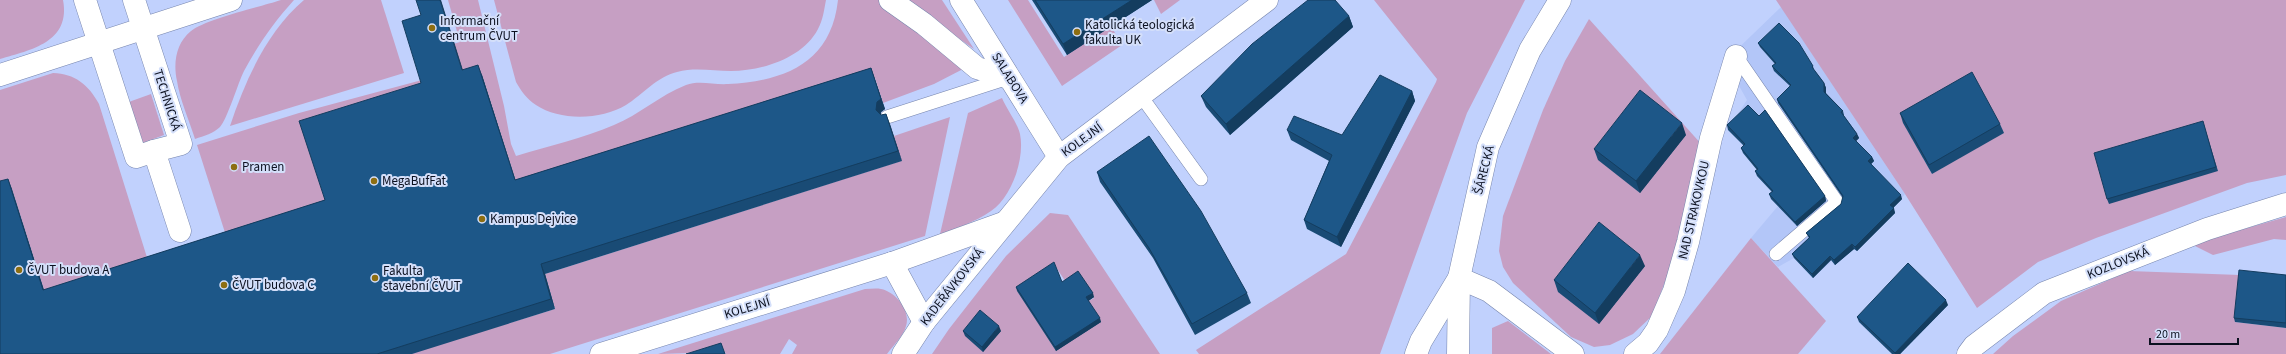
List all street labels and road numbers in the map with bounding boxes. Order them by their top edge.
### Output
street label: SALABOVA [987,49,1033,108]
street label: TECHNICKÁ [149,67,186,134]
street label: KOLEJNÍ [1058,119,1107,161]
street label: ŠÁRECKÁ [1469,143,1499,197]
street label: NAD STRAKOVKOU [1674,159,1714,261]
street label: KOZLOVSKÁ [2084,242,2152,284]
street label: KADEŘÁVKOVSKÁ [916,244,989,330]
street label: KOLEJNÍ [722,292,773,323]

